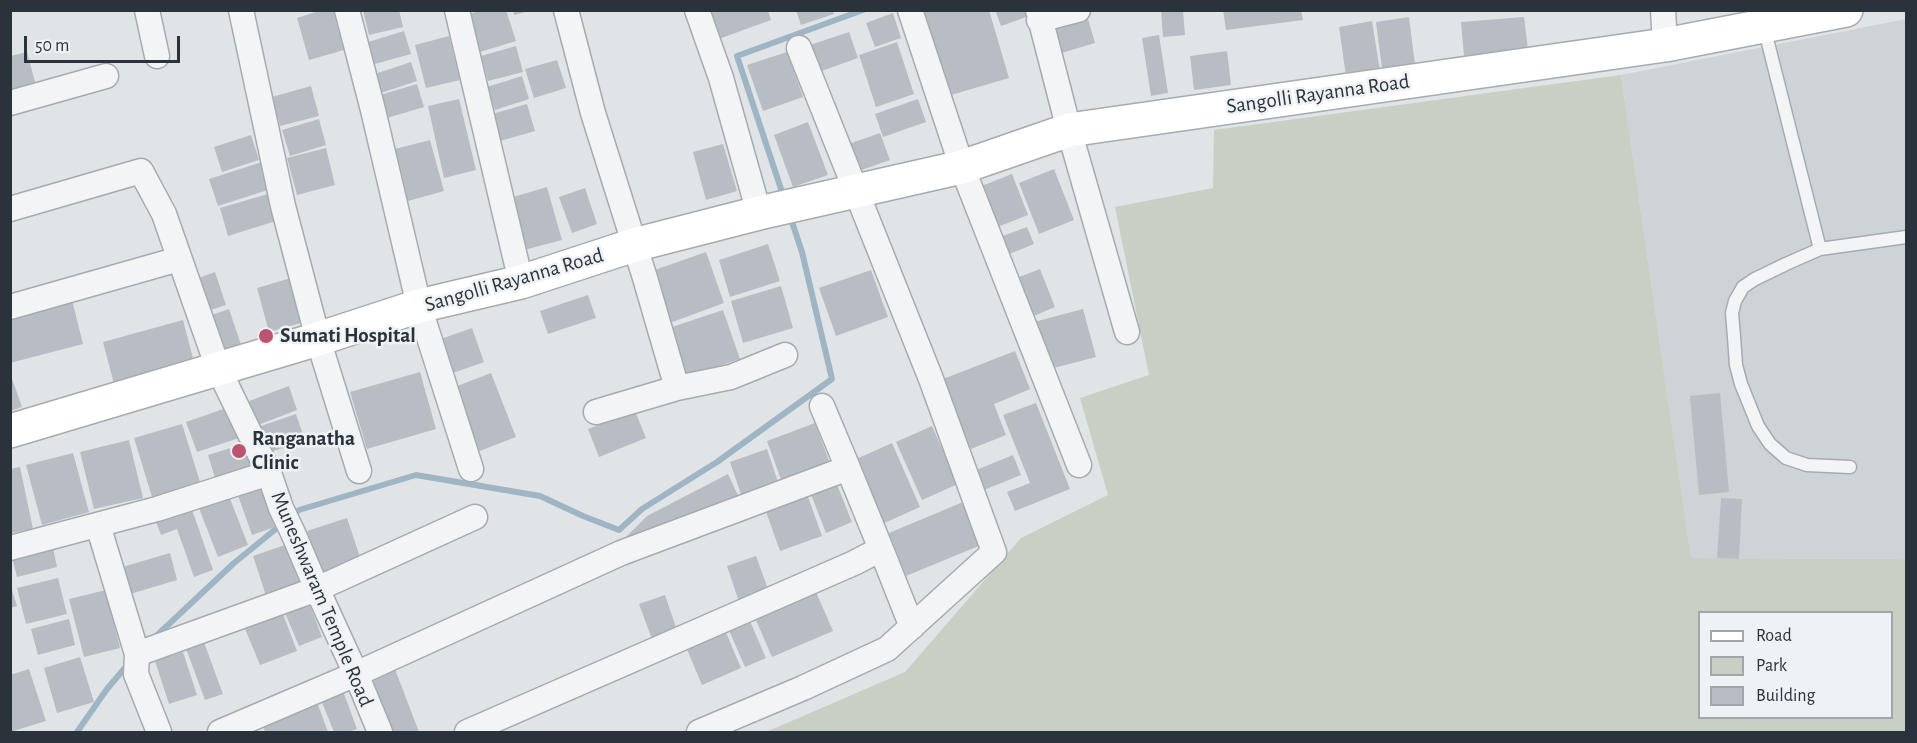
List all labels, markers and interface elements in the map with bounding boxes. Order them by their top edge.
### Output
scale bar [27,24,183,62]
text: 50 m [35,37,69,55]
street label: Sangolli Rayanna Road [1225,69,1411,119]
street label: Sangolli Rayanna Road [422,242,606,318]
place label: Sumati Hospital [280,323,416,349]
marker: Sumati Hospital [257,327,275,345]
place label: Ranganatha Clinic [252,426,355,476]
marker: Ranganatha Clinic [230,442,248,460]
street label: Muneshwaram Temple Road [265,488,379,710]
legend [1698,611,1893,719]
text: Road [1756,627,1792,645]
text: Park [1756,657,1787,675]
text: Building [1756,687,1815,705]

